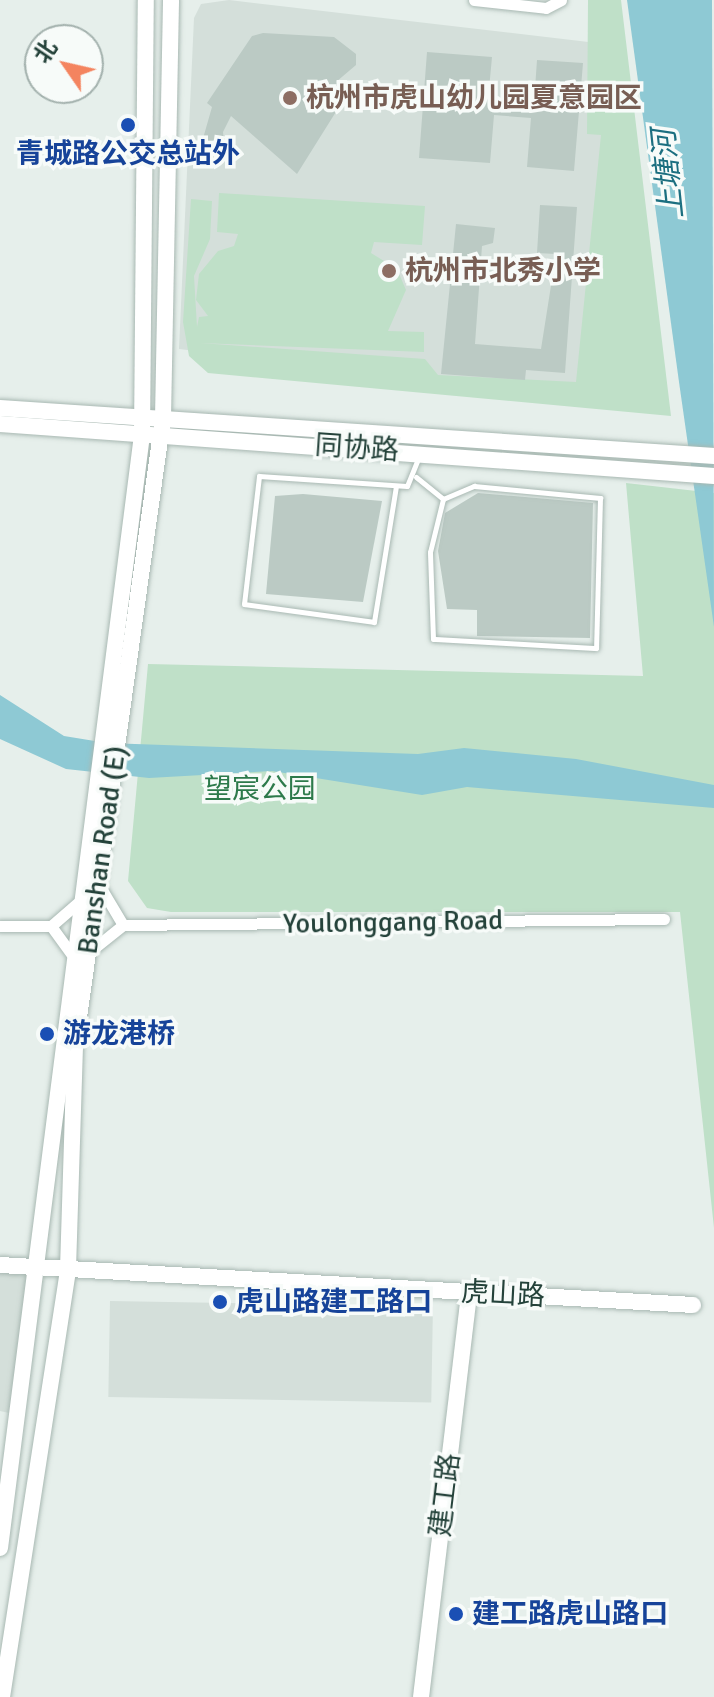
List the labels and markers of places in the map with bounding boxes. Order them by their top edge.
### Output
place label: 杭州市虎山幼儿园夏意园区 [306,81,642,115]
marker: 杭州市虎山幼儿园夏意园区 [281,89,299,107]
marker: 青城路公交总站外 [119,116,137,134]
place label: 青城路公交总站外 [16,137,240,171]
place label: 杭州市北秀小学 [405,254,601,288]
marker: 杭州市北秀小学 [380,262,398,280]
place label: 游龙港桥 [63,1017,175,1051]
marker: 游龙港桥 [38,1025,56,1043]
place label: 虎山路建工路口 [236,1285,432,1319]
marker: 虎山路建工路口 [211,1293,229,1311]
place label: 建工路虎山路口 [472,1597,668,1631]
marker: 建工路虎山路口 [447,1605,465,1623]

